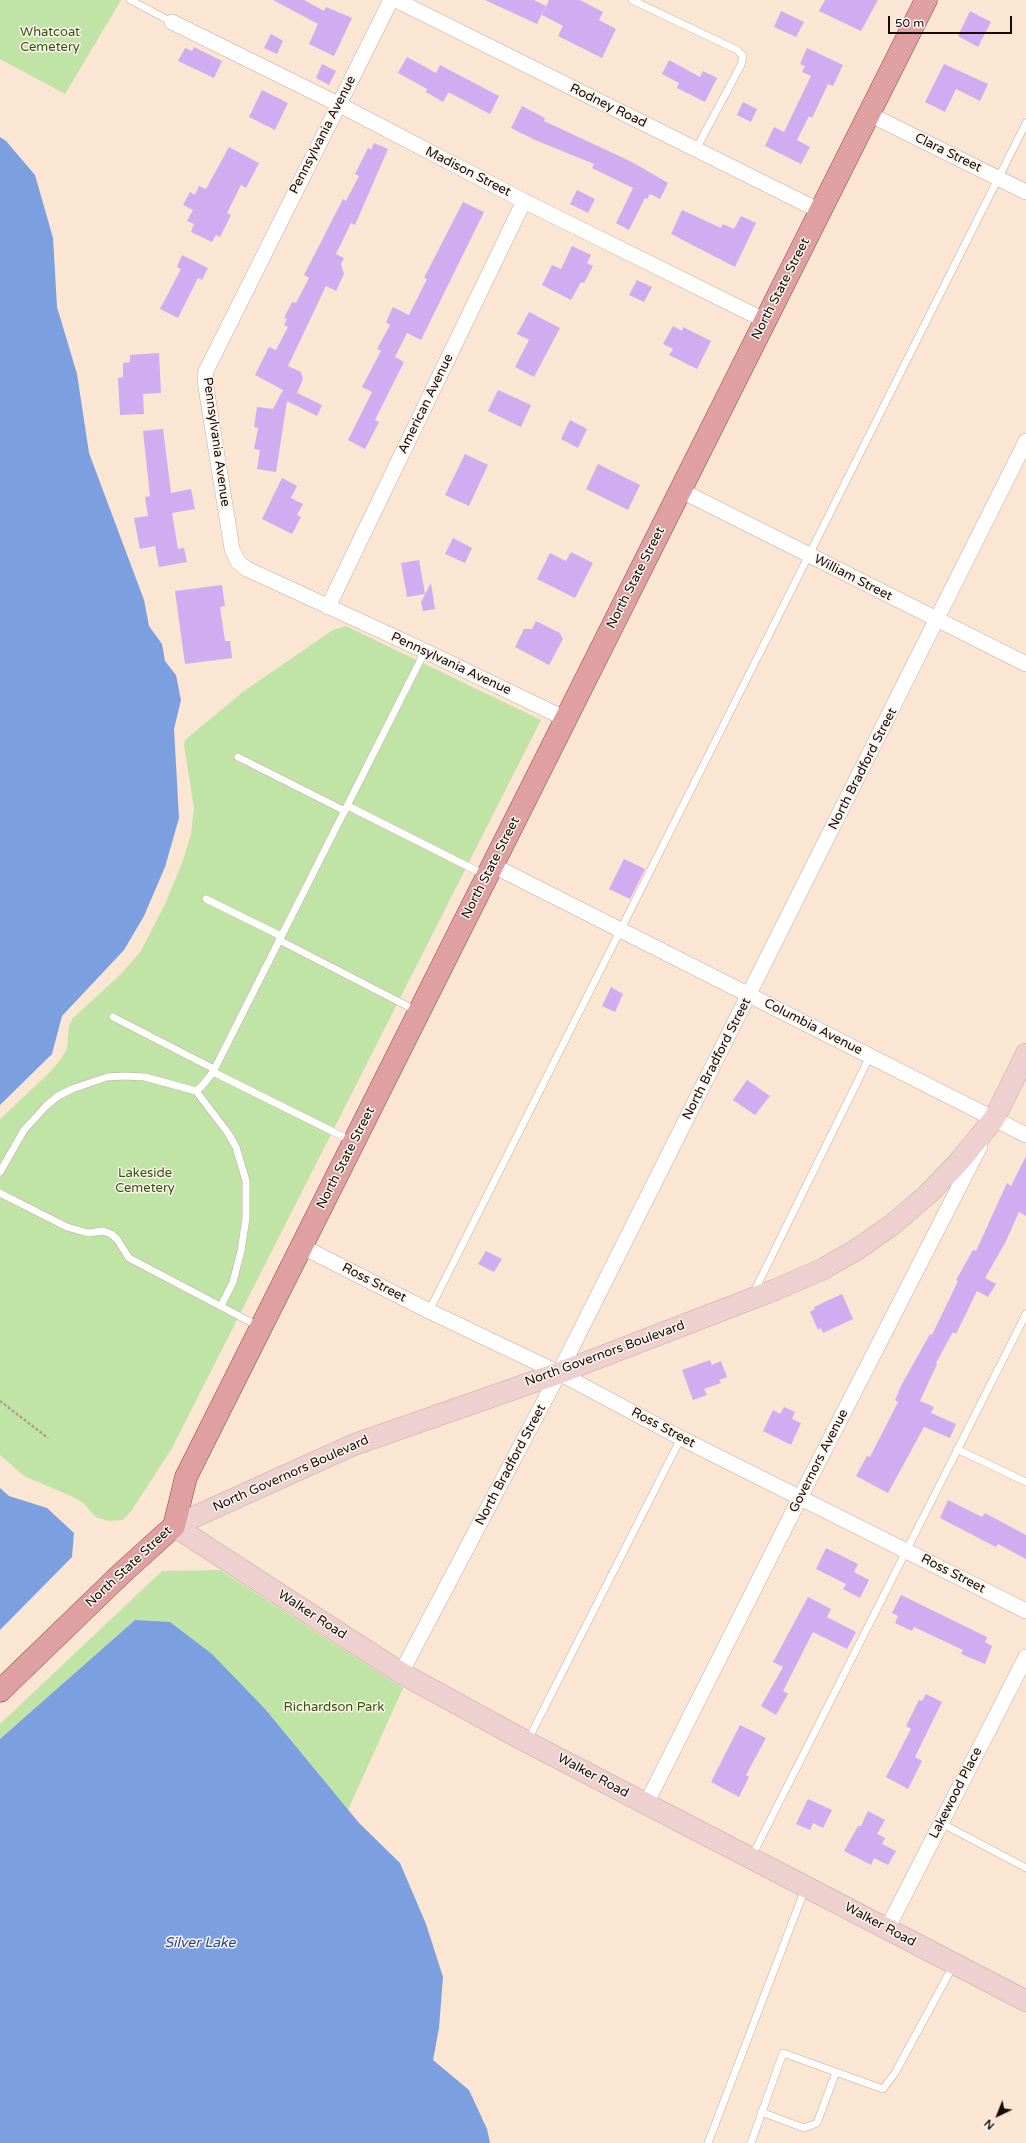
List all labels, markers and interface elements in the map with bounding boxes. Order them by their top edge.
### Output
scale bar [890,8,1014,34]
text: 50 m [895,16,924,30]
park label: Whatcoat Cemetery [20,25,80,56]
street label: Pennsylvania Avenue [286,73,360,197]
street label: Rodney Road [567,81,649,131]
street label: Clara Street [912,130,984,176]
street label: Madison Street [423,144,513,200]
street label: North State Street [749,236,813,342]
street label: American Avenue [395,352,457,456]
street label: Pennsylvania Avenue [199,376,233,508]
street label: North State Street [604,525,668,631]
street label: William Street [811,552,895,604]
street label: Pennsylvania Avenue [389,629,513,699]
street label: North Bradford Street [825,705,901,833]
street label: North State Street [459,815,523,921]
street label: North Bradford Street [679,995,755,1123]
street label: Columbia Avenue [761,995,865,1059]
street label: North State Street [314,1105,378,1211]
park label: Lakeside Cemetery [115,1166,175,1197]
street label: Ross Street [339,1260,409,1306]
street label: North Governors Boulevard [523,1318,687,1390]
street label: North Bradford Street [472,1402,550,1528]
street label: Ross Street [628,1405,698,1451]
street label: Governors Avenue [786,1407,852,1515]
street label: North Governors Boulevard [211,1433,371,1515]
street label: North State Street [83,1523,175,1611]
street label: Ross Street [918,1551,988,1597]
street label: Walker Road [275,1587,349,1643]
park label: Richardson Park [284,1700,384,1716]
street label: Lakewood Place [926,1745,986,1841]
street label: Walker Road [555,1751,631,1801]
street label: Walker Road [842,1900,918,1950]
water label: Silver Lake [164,1935,236,1951]
north arrow [978,2095,1018,2135]
text: N [982,2116,997,2132]

